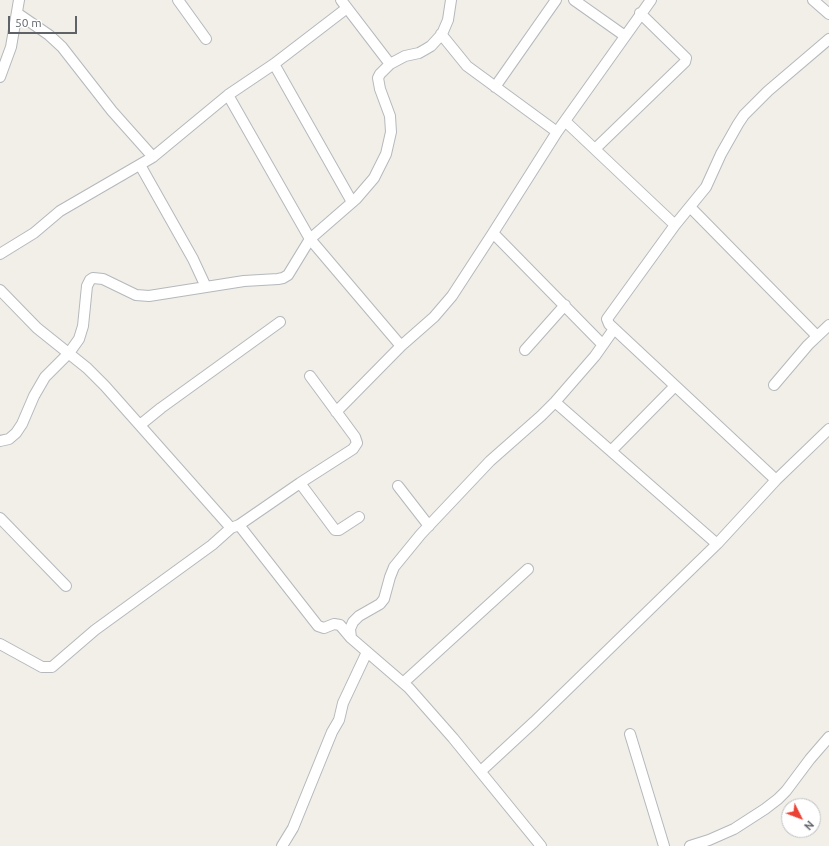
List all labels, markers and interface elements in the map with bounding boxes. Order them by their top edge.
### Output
scale bar [10,8,79,34]
text: 50 m [15,16,42,29]
north arrow [781,798,821,838]
text: N [802,818,816,832]

